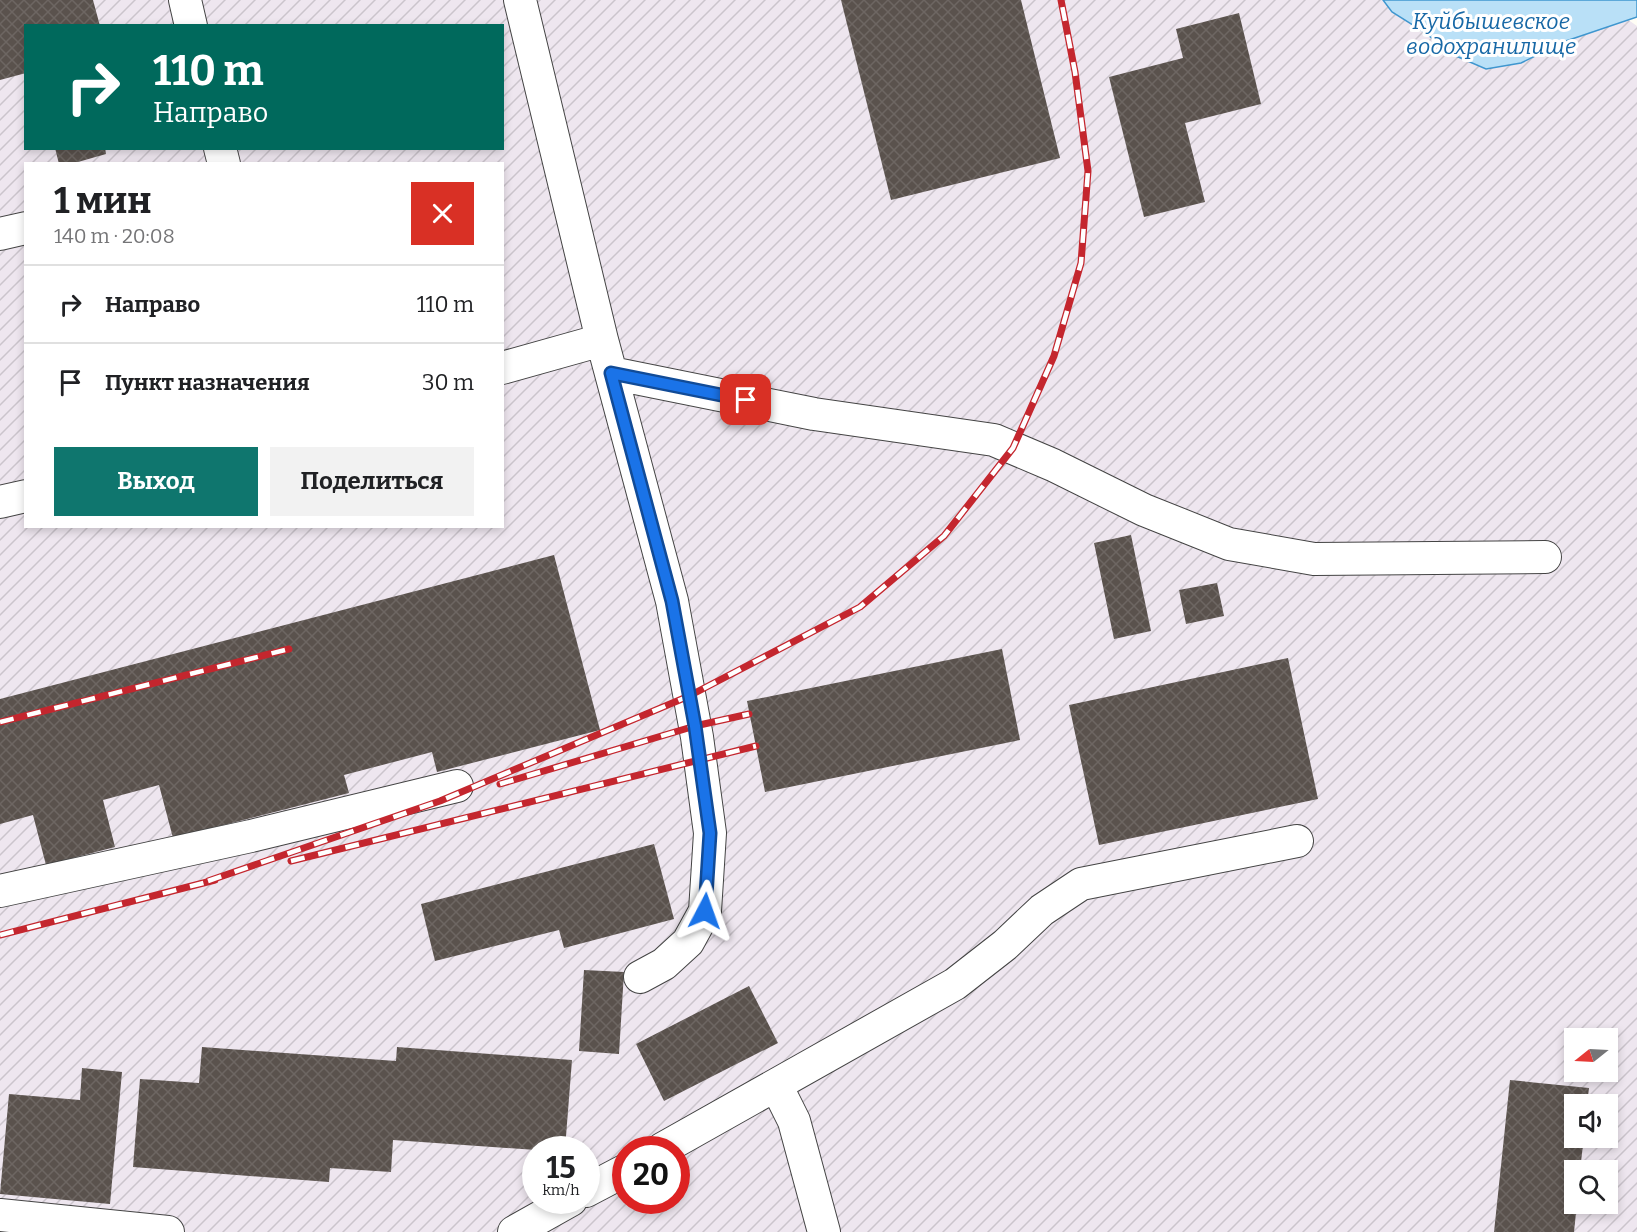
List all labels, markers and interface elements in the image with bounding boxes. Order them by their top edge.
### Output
water label: Куйбышевское водохранилище [1406,8,1576,60]
text: 110 m [153,46,264,96]
icon: right [54,48,132,126]
text: Направо [153,97,268,129]
text: 1 мин [54,179,152,223]
button: close [411,182,474,245]
text: 140 m · 20:08 [54,224,175,248]
icon: right [54,288,87,321]
text: Направо [105,291,200,318]
text: 110 m [417,291,474,318]
icon: arrive [54,366,87,399]
text: Пункт назначения [105,369,310,396]
text: 30 m [422,369,474,396]
pin [720,374,771,425]
icon: arrive [729,383,762,416]
button: Выход [54,447,258,516]
button: Поделиться [270,447,474,516]
position arrow [673,879,737,943]
north arrow [1564,1028,1618,1082]
map controls [1564,1028,1618,1214]
button: sound [1564,1094,1618,1148]
speed limit sign: 20 [612,1136,690,1214]
text: 15 [546,1150,576,1186]
button: search [1564,1160,1618,1214]
text: km/h [542,1181,580,1199]

